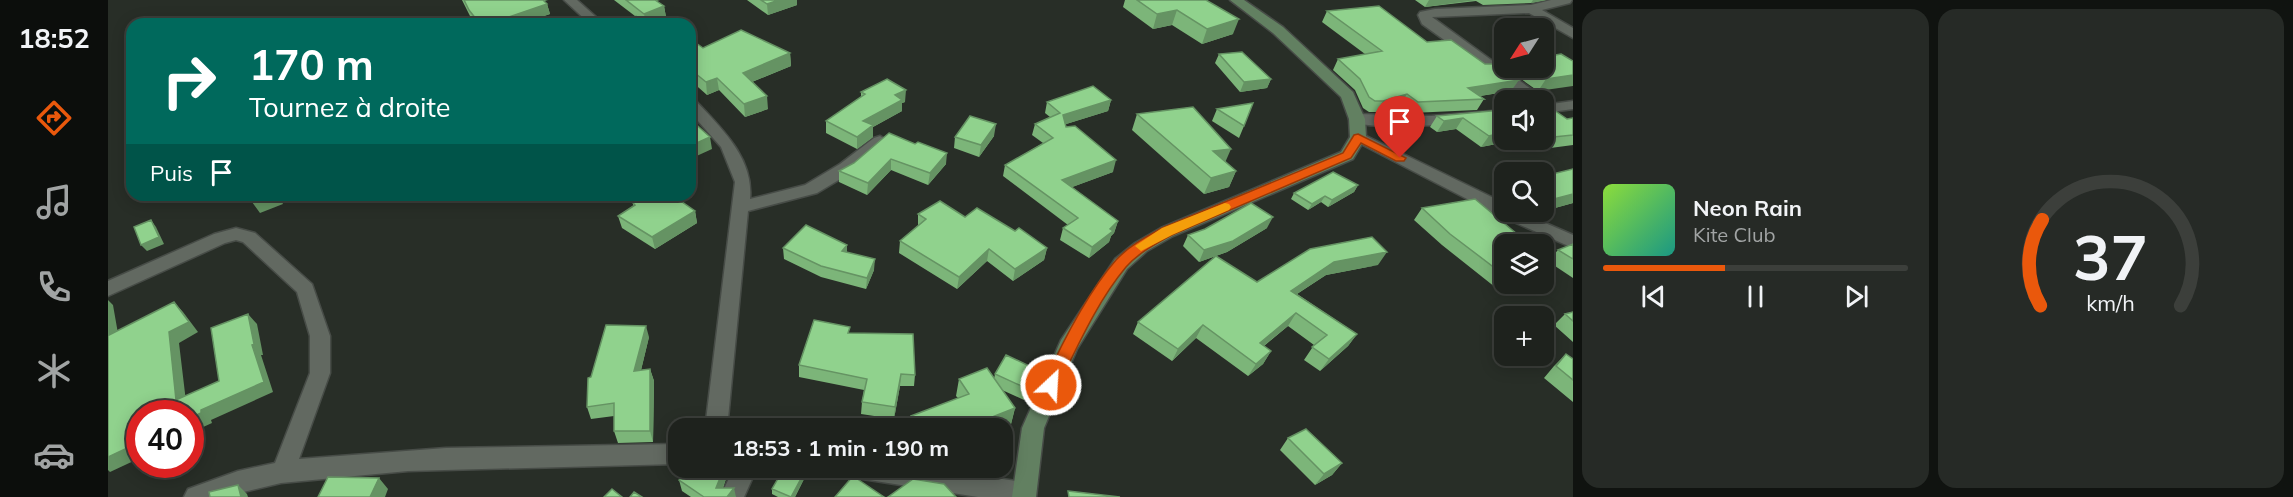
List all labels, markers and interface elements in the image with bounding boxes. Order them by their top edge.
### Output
north arrow [1494,18,1554,78]
map controls [1494,18,1554,366]
text: 18:52 [18,21,90,55]
text: 170 m [249,38,374,91]
icon: right [150,42,228,120]
text: Tournez à droite [249,90,450,124]
button: sound [1494,90,1554,150]
pin [1374,96,1425,158]
icon: directions [33,97,75,139]
icon: arrive [1383,105,1416,138]
icon: arrive [205,156,238,189]
text: Puis [150,159,193,187]
button: search [1494,162,1554,222]
icon: music [33,181,75,223]
text: Neon Rain [1693,194,1802,222]
text: 37 [2073,217,2148,296]
text: Kite Club [1693,222,1775,247]
button: layers [1494,234,1554,294]
icon: phone [33,266,75,308]
icon: previous [1637,280,1670,313]
icon: pause [1739,280,1772,313]
icon: next [1840,280,1873,313]
text: km/h [2086,289,2135,316]
button: + [1494,306,1554,366]
icon: climate [33,350,75,392]
position arrow [1019,353,1083,417]
speed limit sign: 40 [126,400,204,478]
icon: car [33,434,75,476]
text: 18:53 · 1 min · 190 m [732,434,949,462]

